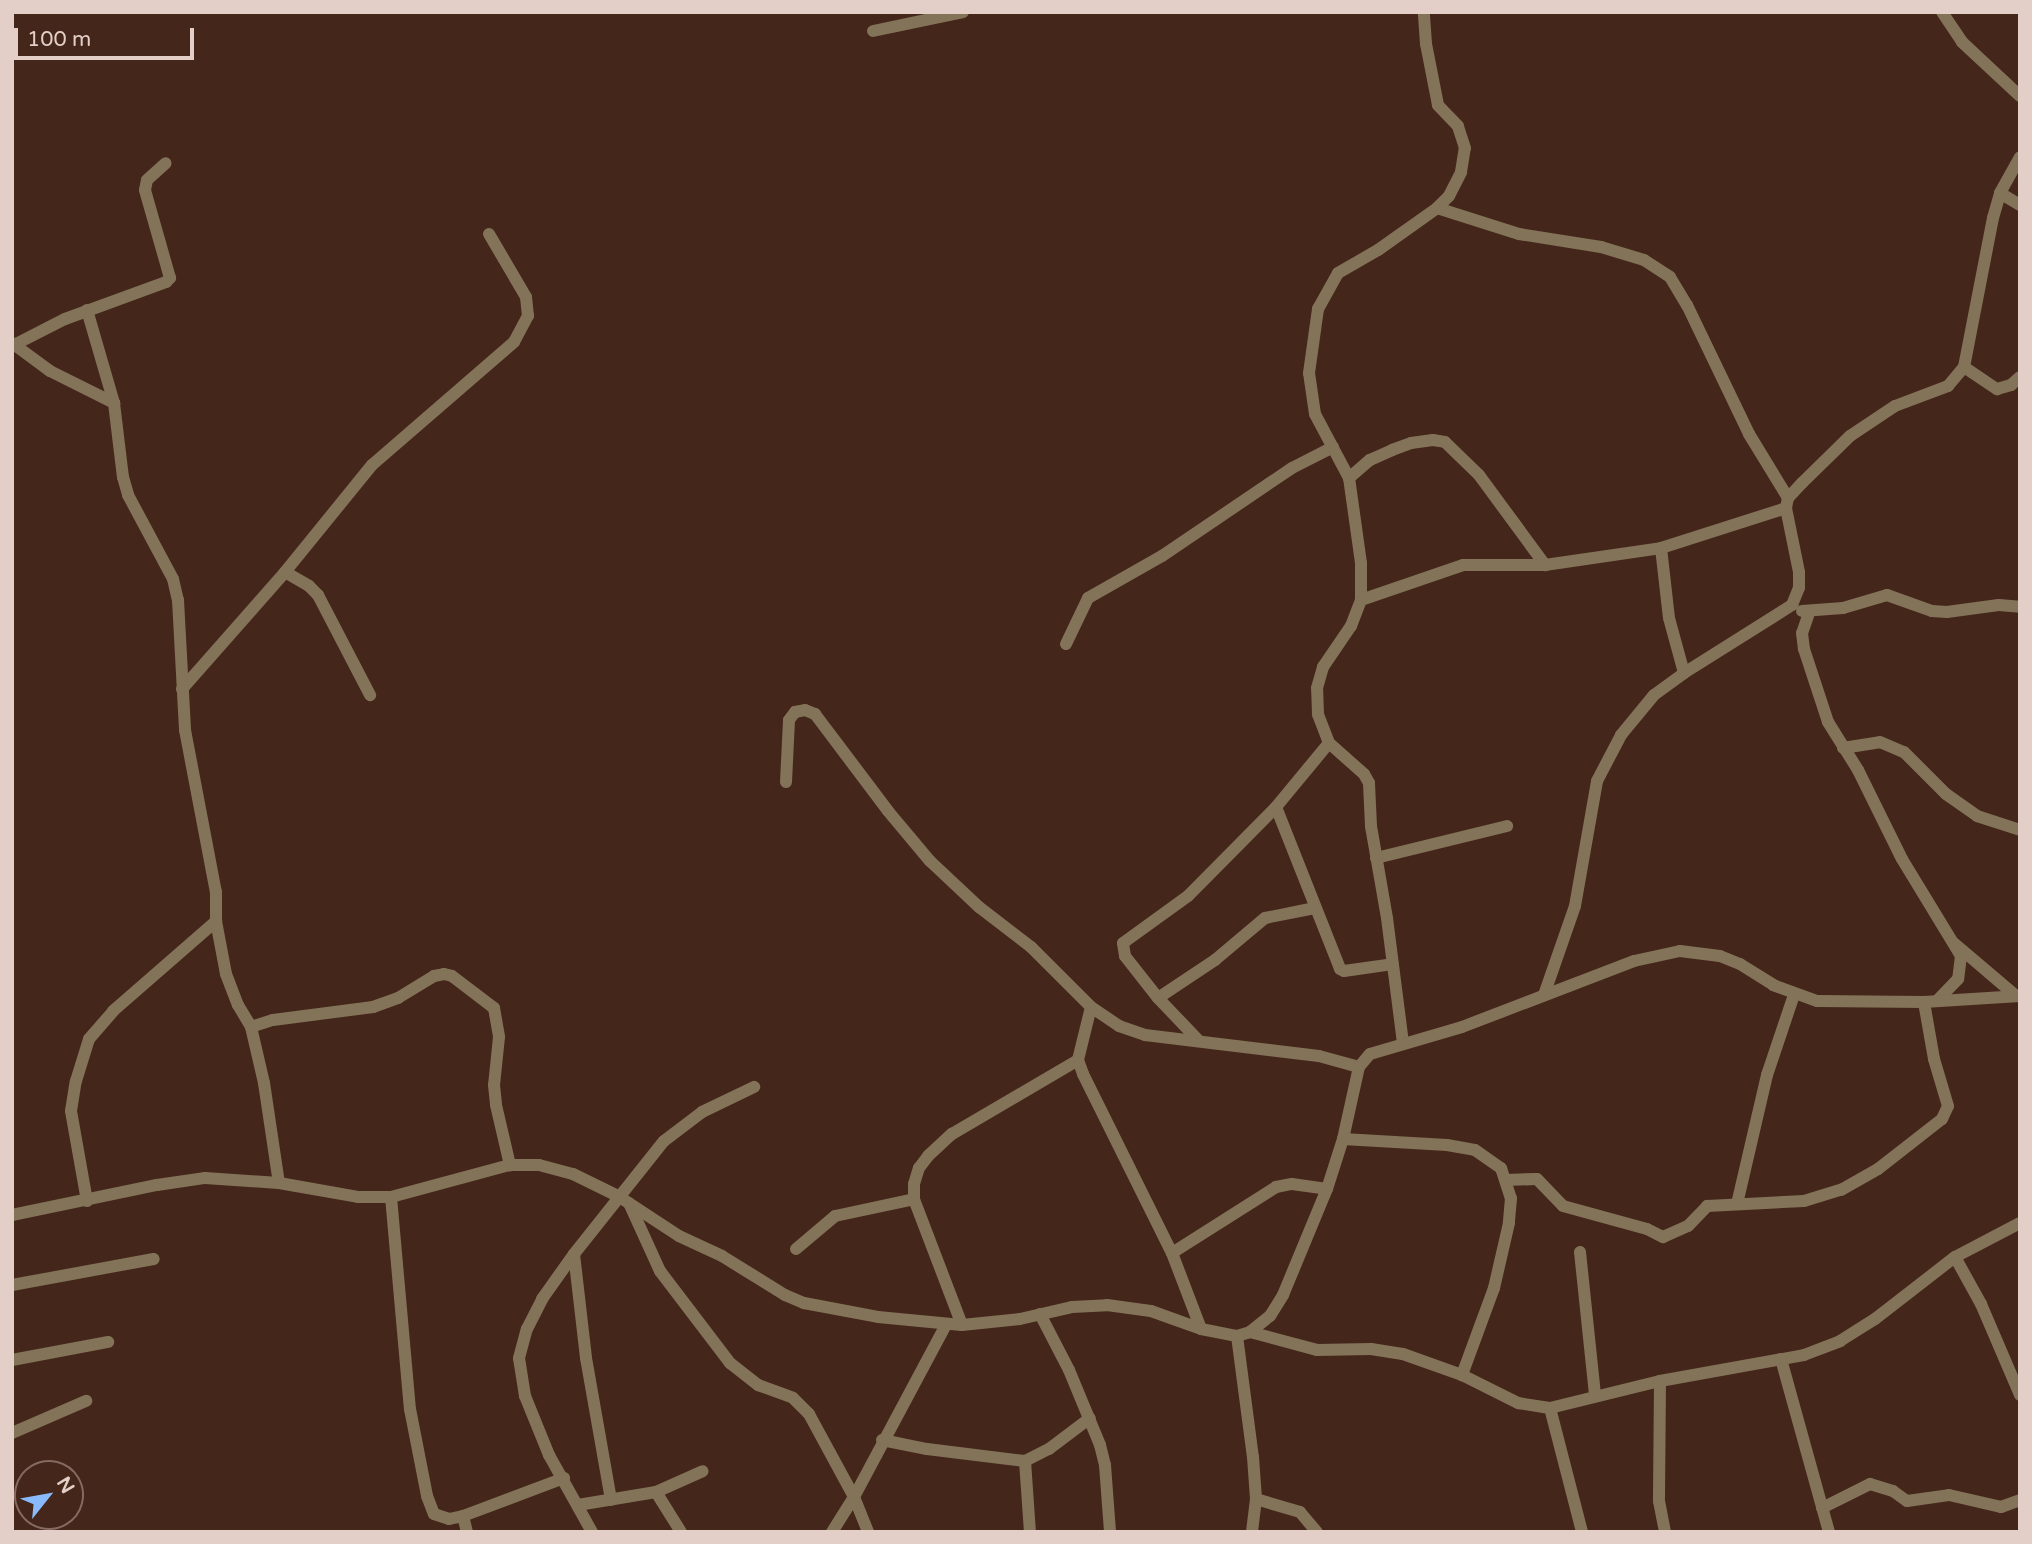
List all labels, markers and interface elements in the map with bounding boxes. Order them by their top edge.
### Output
scale bar [18,14,198,58]
text: 100 m [27,27,91,52]
north arrow [14,1460,84,1530]
text: N [52,1473,79,1497]

